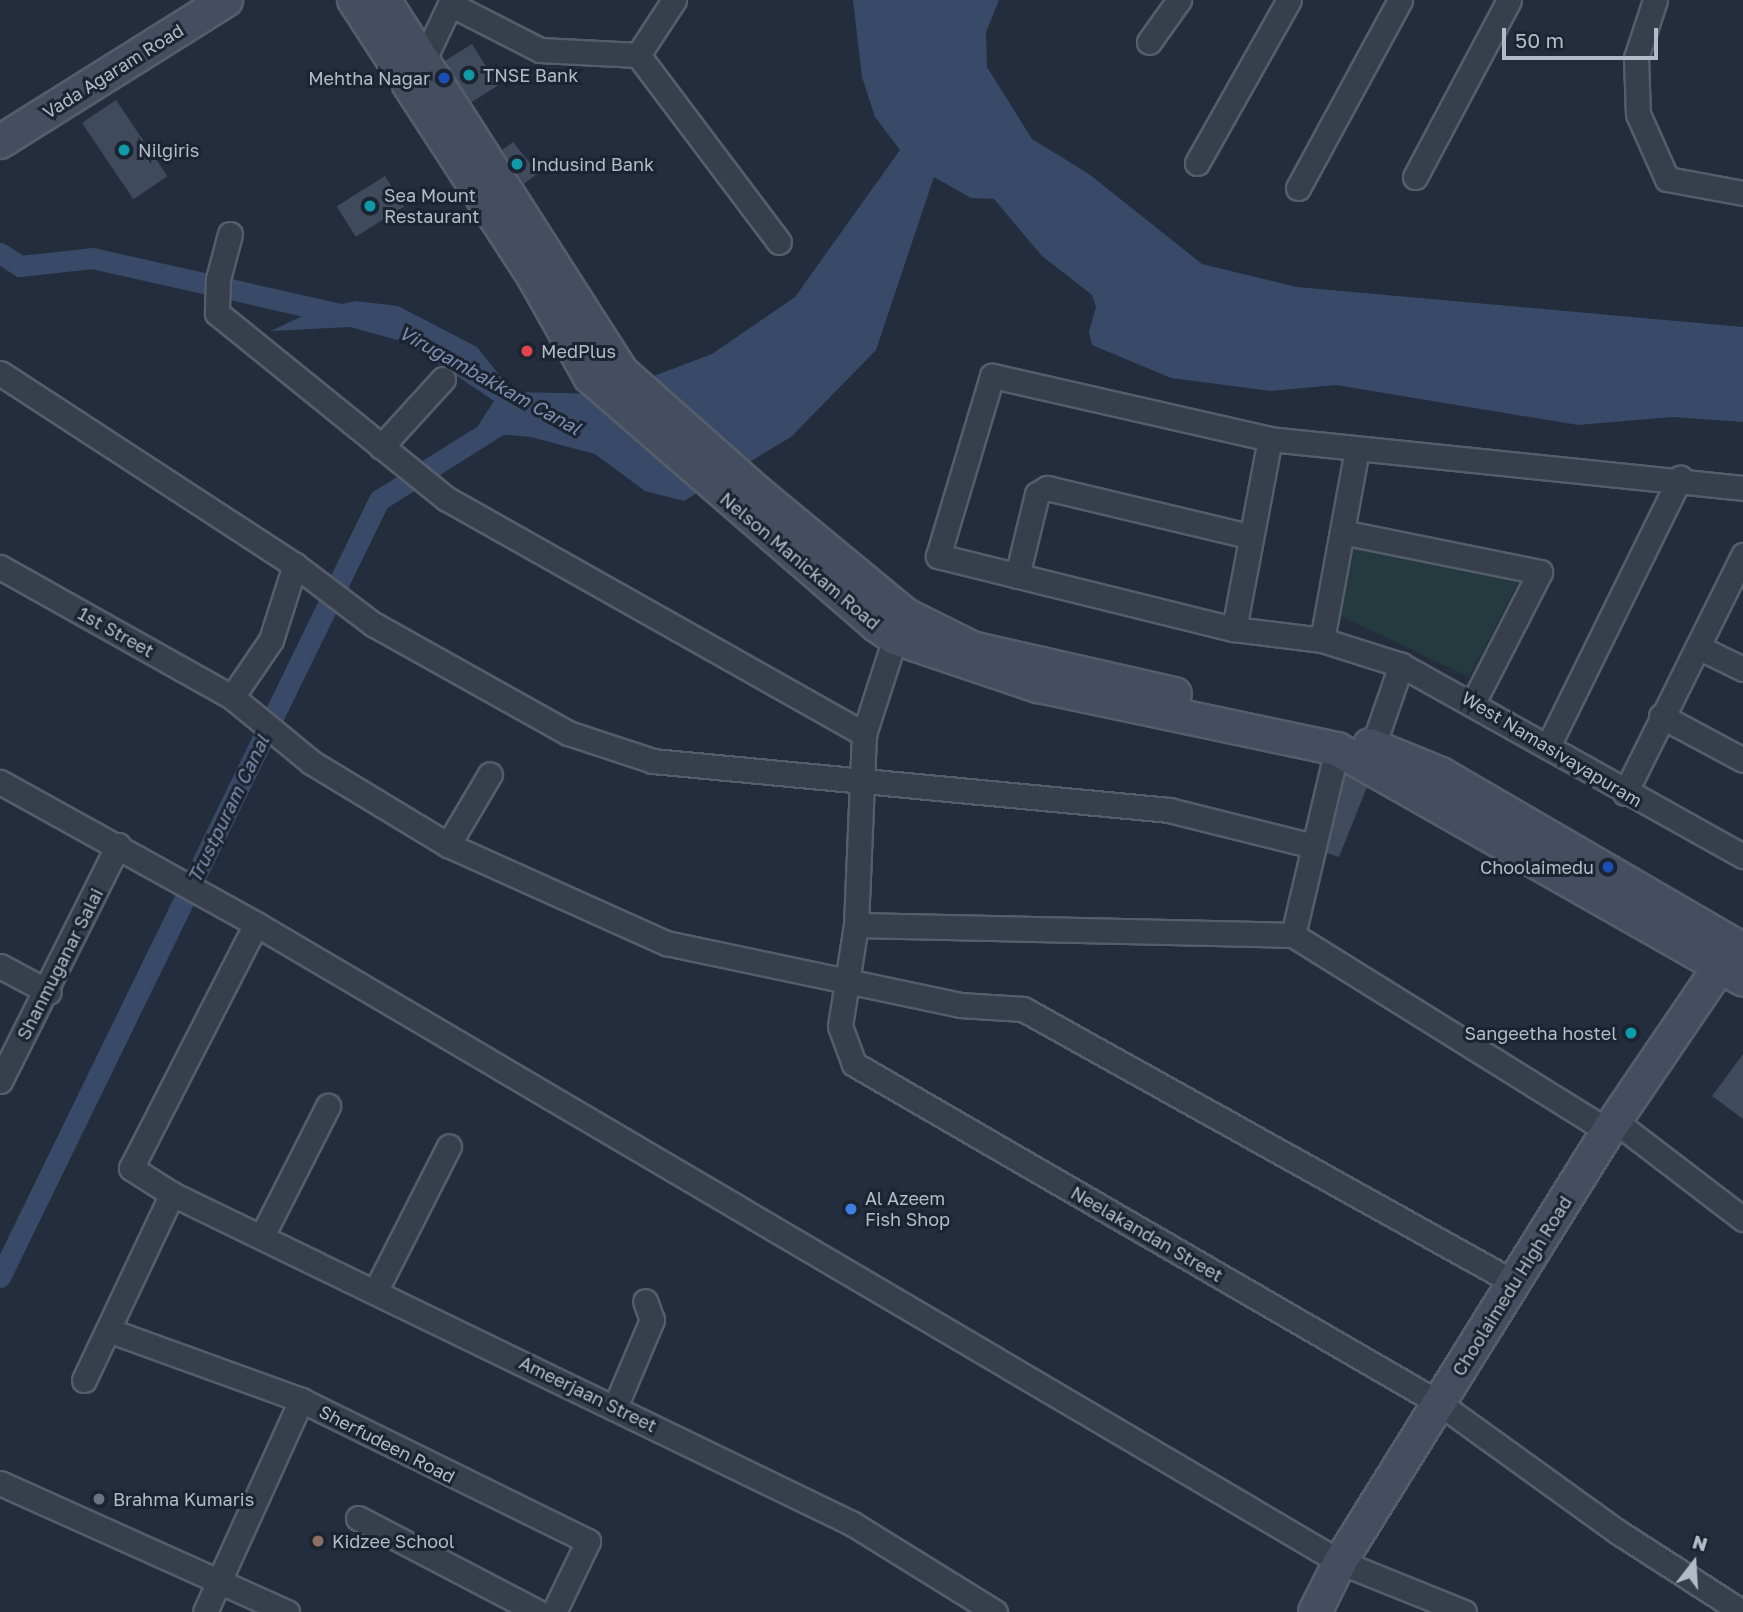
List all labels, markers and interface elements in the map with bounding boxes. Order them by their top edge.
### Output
scale bar [1505,14,1661,58]
street label: Vada Agaram Road [39,19,187,123]
text: 50 m [1515,27,1564,53]
place label: TNSE Bank [483,64,578,86]
place label: Mehtha Nagar [308,67,430,89]
marker: TNSE Bank [461,67,477,83]
marker: Mehtha Nagar [436,70,452,86]
place label: Nilgiris [138,139,199,161]
marker: Nilgiris [116,142,132,158]
place label: Indusind Bank [531,153,654,175]
marker: Indusind Bank [509,156,525,172]
place label: Sea Mount Restaurant [384,185,479,228]
marker: Sea Mount Restaurant [362,198,378,214]
water label: Virugambakkam Canal [395,321,585,439]
place label: MedPlus [541,340,616,362]
marker: MedPlus [519,343,535,359]
street label: Nelson Manickam Road [716,488,884,634]
street label: 1st Street [74,602,158,662]
street label: West Namasivayapuram [1458,687,1646,811]
water label: Trustpuram Canal [182,731,274,887]
place label: Choolaimedu [1480,856,1594,878]
marker: Choolaimedu [1600,859,1616,875]
street label: Shanmuganar Salai [12,885,108,1043]
place label: Sangeetha hostel [1465,1022,1617,1044]
marker: Sangeetha hostel [1623,1025,1639,1041]
street label: Neelakandan Street [1067,1182,1227,1286]
place label: Al Azeem Fish Shop [865,1188,950,1230]
street label: Choolaimedu High Road [1448,1192,1576,1380]
marker: Al Azeem Fish Shop [843,1201,859,1217]
street label: Ameerjaan Street [516,1351,660,1437]
street label: Sherfudeen Road [315,1400,459,1488]
place label: Brahma Kumaris [113,1488,254,1510]
marker: Brahma Kumaris [91,1491,107,1507]
north arrow [1659,1528,1729,1598]
text: N [1690,1529,1711,1556]
place label: Kidzee School [332,1530,455,1552]
marker: Kidzee School [310,1533,326,1549]

